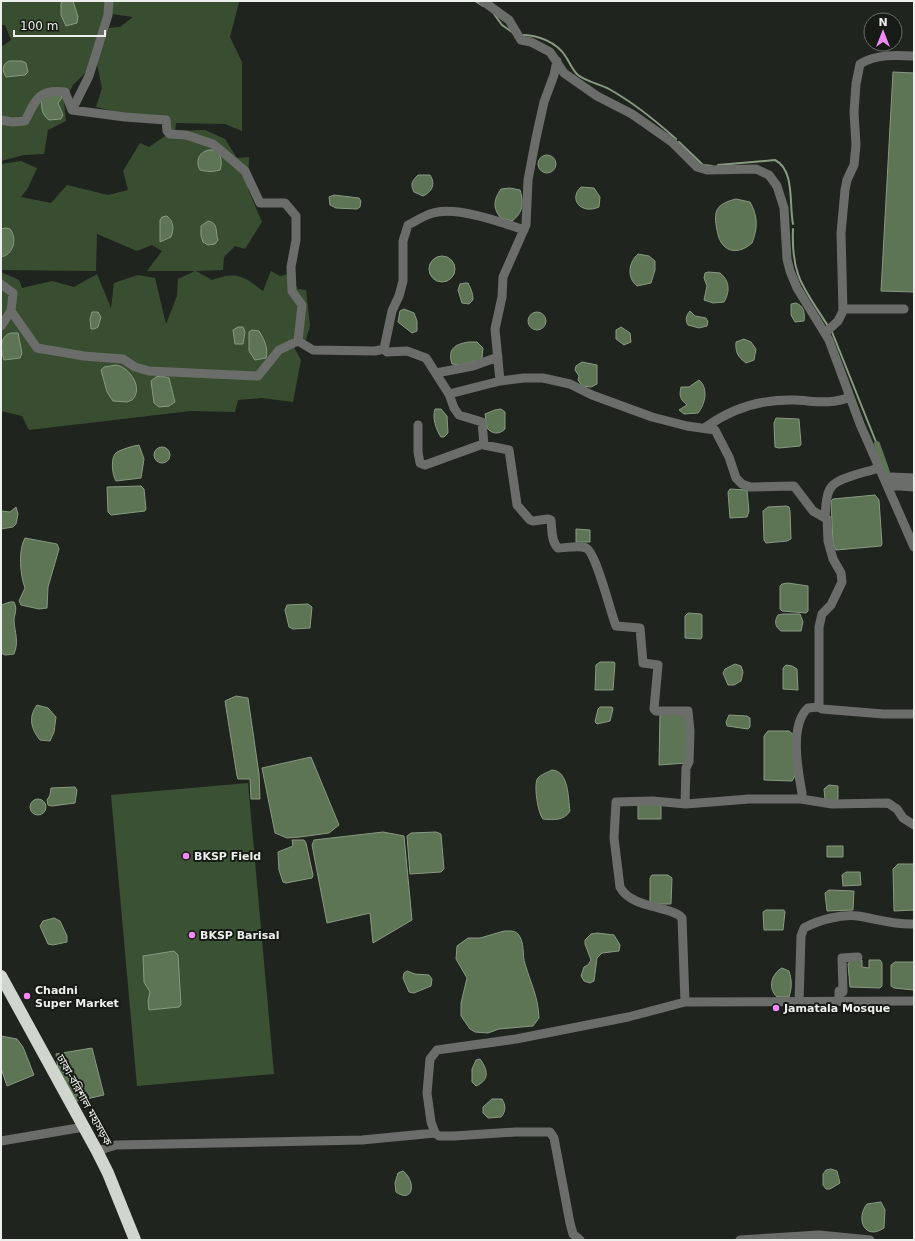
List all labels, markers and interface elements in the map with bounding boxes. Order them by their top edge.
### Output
scale bar [14,12,105,38]
north arrow [863,12,903,52]
text: N [878,16,888,29]
text: 100 m [20,19,58,33]
place label: BKSP Field [194,850,261,863]
marker: BKSP Field [181,851,191,861]
place label: BKSP Barisal [200,929,279,942]
marker: BKSP Barisal [187,930,197,940]
place label: Chadni Super Market [35,984,119,1010]
marker: Chadni Super Market [22,991,32,1001]
place label: Jamatala Mosque [783,1002,890,1015]
marker: Jamatala Mosque [771,1003,781,1013]
street label: ঢাকা-বরিশাল মহাসড়ক [53,1051,114,1148]

